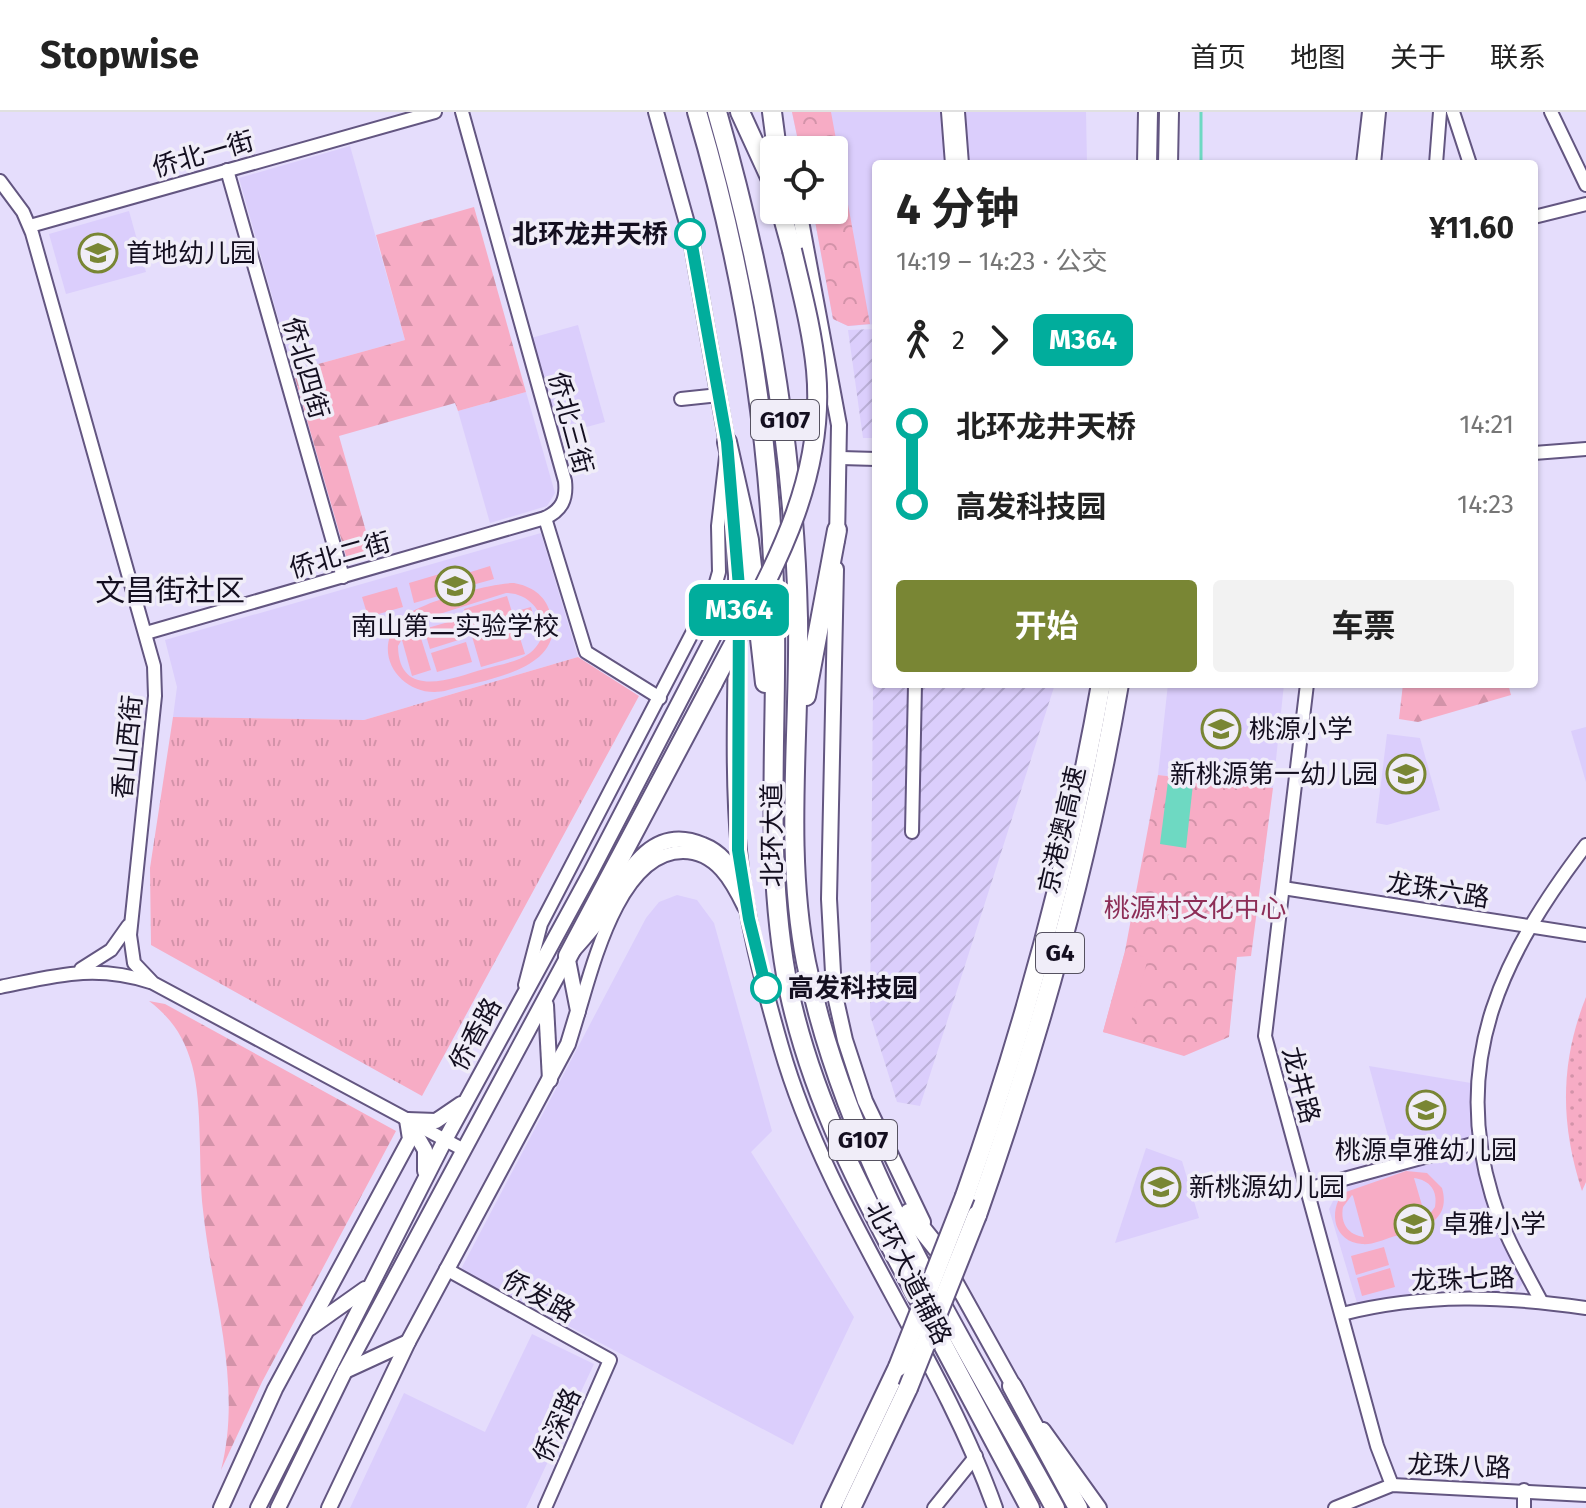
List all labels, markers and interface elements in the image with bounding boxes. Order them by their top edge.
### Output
text: Stopwise [40,32,199,78]
text: 首页 [1190,41,1246,74]
text: 地图 [1290,41,1346,74]
text: 关于 [1390,41,1446,74]
text: 联系 [1490,41,1546,74]
street label: 侨北一街 [149,125,257,184]
map controls [760,136,848,224]
button: locate [760,136,848,224]
text: 4 分钟 [896,183,1019,236]
text: ¥11.60 [1429,210,1514,246]
place label: 北环龙井天桥 [512,219,668,250]
marker: 北环龙井天桥 [675,219,705,249]
school or university icon: 首地幼儿园 [77,232,119,274]
place label: 首地幼儿园 [126,238,256,269]
text: 14:19 – 14:23 · 公交 [896,246,1108,277]
street label: 侨北四街 [276,314,335,422]
icon: walk [896,318,940,362]
icon: forward [977,318,1021,362]
text: M364 [1049,323,1117,356]
text: 2 [952,325,965,356]
street label: 侨北三街 [542,369,599,477]
road number: G107 [751,400,819,440]
text: 北环龙井天桥 [956,409,1136,445]
text: 14:21 [1459,409,1514,440]
text: 高发科技园 [956,489,1106,525]
text: 14:23 [1457,489,1514,520]
street label: 侨北二街 [286,526,394,585]
school or university icon: 南山第二实验学校 [434,565,476,607]
district label: 文昌街社区 [95,573,245,609]
button: 开始 [896,580,1197,672]
button: 车票 [1213,580,1514,672]
line badge: M364 [683,584,795,636]
text: M364 [705,593,773,626]
place label: 南山第二实验学校 [351,611,559,642]
street label: 香山西街 [107,694,148,800]
school or university icon: 桃源小学 [1200,708,1242,750]
place label: 桃源小学 [1249,714,1353,745]
school or university icon: 新桃源第一幼儿园 [1385,753,1427,795]
place label: 新桃源第一幼儿园 [1170,759,1378,790]
street label: 京港澳高速 [1033,763,1092,897]
street label: 北环大道 [757,783,788,887]
street label: 龙珠六路 [1384,867,1492,914]
park label: 桃源村文化中心 [1104,893,1286,924]
road number: G4 [1036,933,1084,973]
marker: 高发科技园 [751,973,781,1003]
place label: 高发科技园 [788,973,918,1004]
street label: 侨香路 [443,993,508,1076]
street label: 龙井路 [1275,1043,1326,1127]
school or university icon: 桃源卓雅幼儿园 [1405,1089,1447,1131]
road number: G107 [829,1120,897,1160]
place label: 桃源卓雅幼儿园 [1335,1135,1517,1166]
school or university icon: 新桃源幼儿园 [1140,1166,1182,1208]
place label: 新桃源幼儿园 [1189,1172,1345,1203]
street label: 北环大道辅路 [859,1197,958,1350]
school or university icon: 卓雅小学 [1393,1203,1435,1245]
place label: 卓雅小学 [1442,1209,1546,1240]
street label: 龙珠七路 [1411,1262,1516,1297]
street label: 侨发路 [497,1264,580,1329]
street label: 侨深路 [527,1383,587,1467]
street label: 龙珠八路 [1406,1449,1511,1484]

